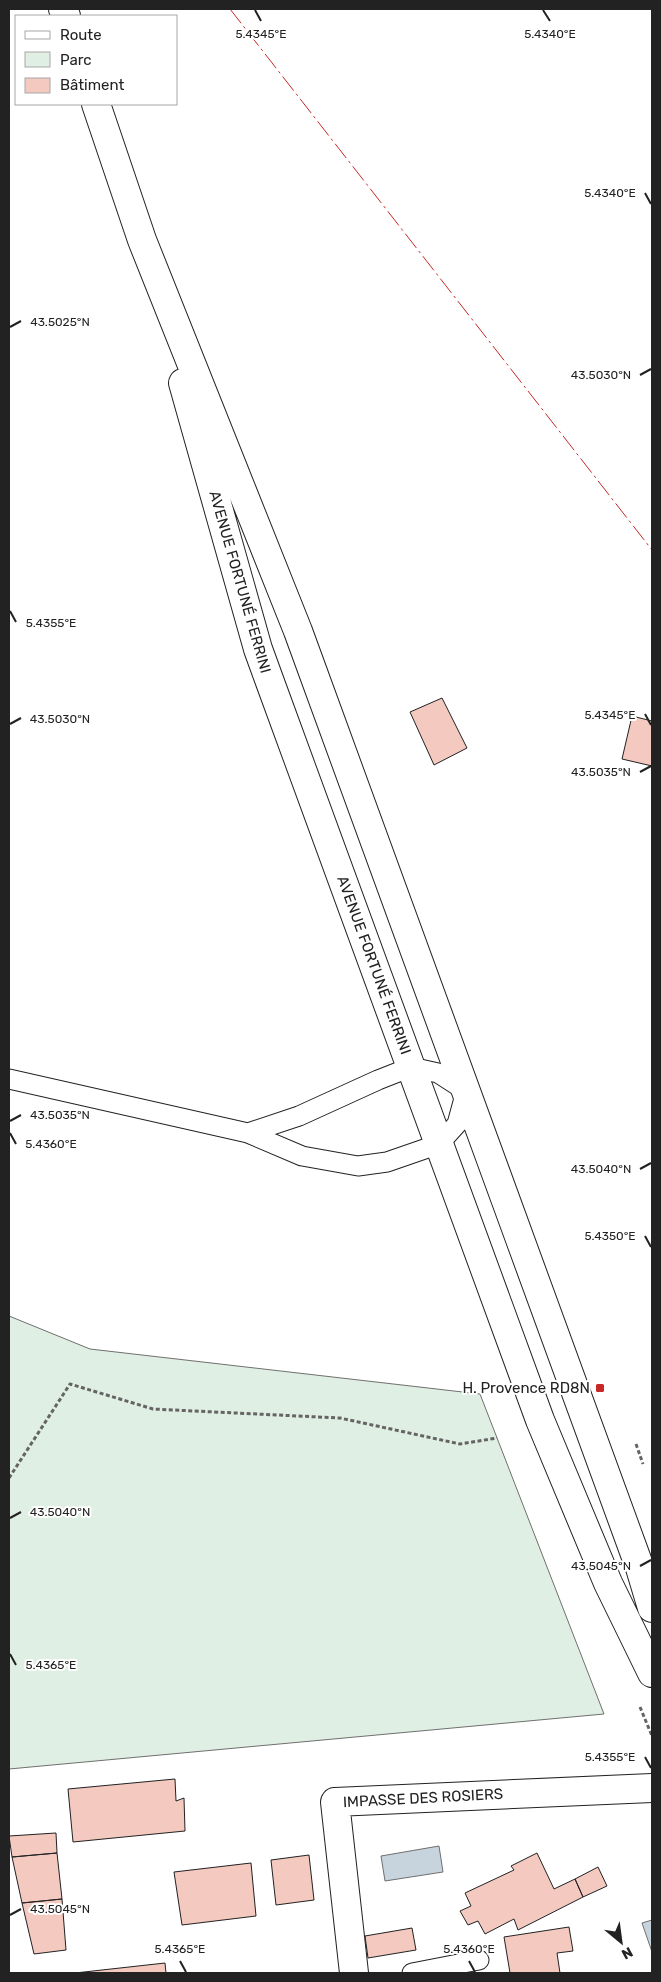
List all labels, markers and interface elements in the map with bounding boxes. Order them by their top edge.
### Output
legend [15,15,178,105]
text: Route [60,26,102,44]
text: 5.4345°E [235,27,287,41]
text: 5.4340°E [524,27,576,41]
text: Parc [60,51,92,69]
text: Bâtiment [60,76,124,94]
text: 5.4340°E [584,186,636,200]
text: 43.5025°N [30,315,90,329]
text: 43.5030°N [571,368,631,382]
street label: AVENUE FORTUNÉ FERRINI [205,489,275,675]
text: 5.4355°E [26,616,76,630]
text: 5.4345°E [584,708,636,722]
text: 43.5030°N [30,712,90,726]
text: 43.5035°N [571,765,631,779]
street label: AVENUE FORTUNÉ FERRINI [333,873,415,1057]
text: 43.5035°N [30,1108,90,1122]
text: 5.4360°E [25,1137,77,1151]
text: 43.5040°N [571,1162,631,1176]
text: 5.4350°E [584,1229,636,1243]
place label: H. Provence RD8N [462,1379,590,1397]
marker: H. Provence RD8N [594,1382,606,1394]
text: 43.5040°N [30,1505,90,1519]
text: 43.5045°N [571,1559,631,1573]
text: 5.4365°E [26,1658,76,1672]
text: 5.4355°E [585,1750,635,1764]
street label: IMPASSE DES ROSIERS [342,1785,504,1811]
text: 43.5045°N [30,1902,90,1916]
north arrow [596,1917,646,1967]
text: 5.4365°E [155,1942,205,1956]
text: 5.4360°E [443,1942,495,1956]
text: N [619,1943,636,1963]

